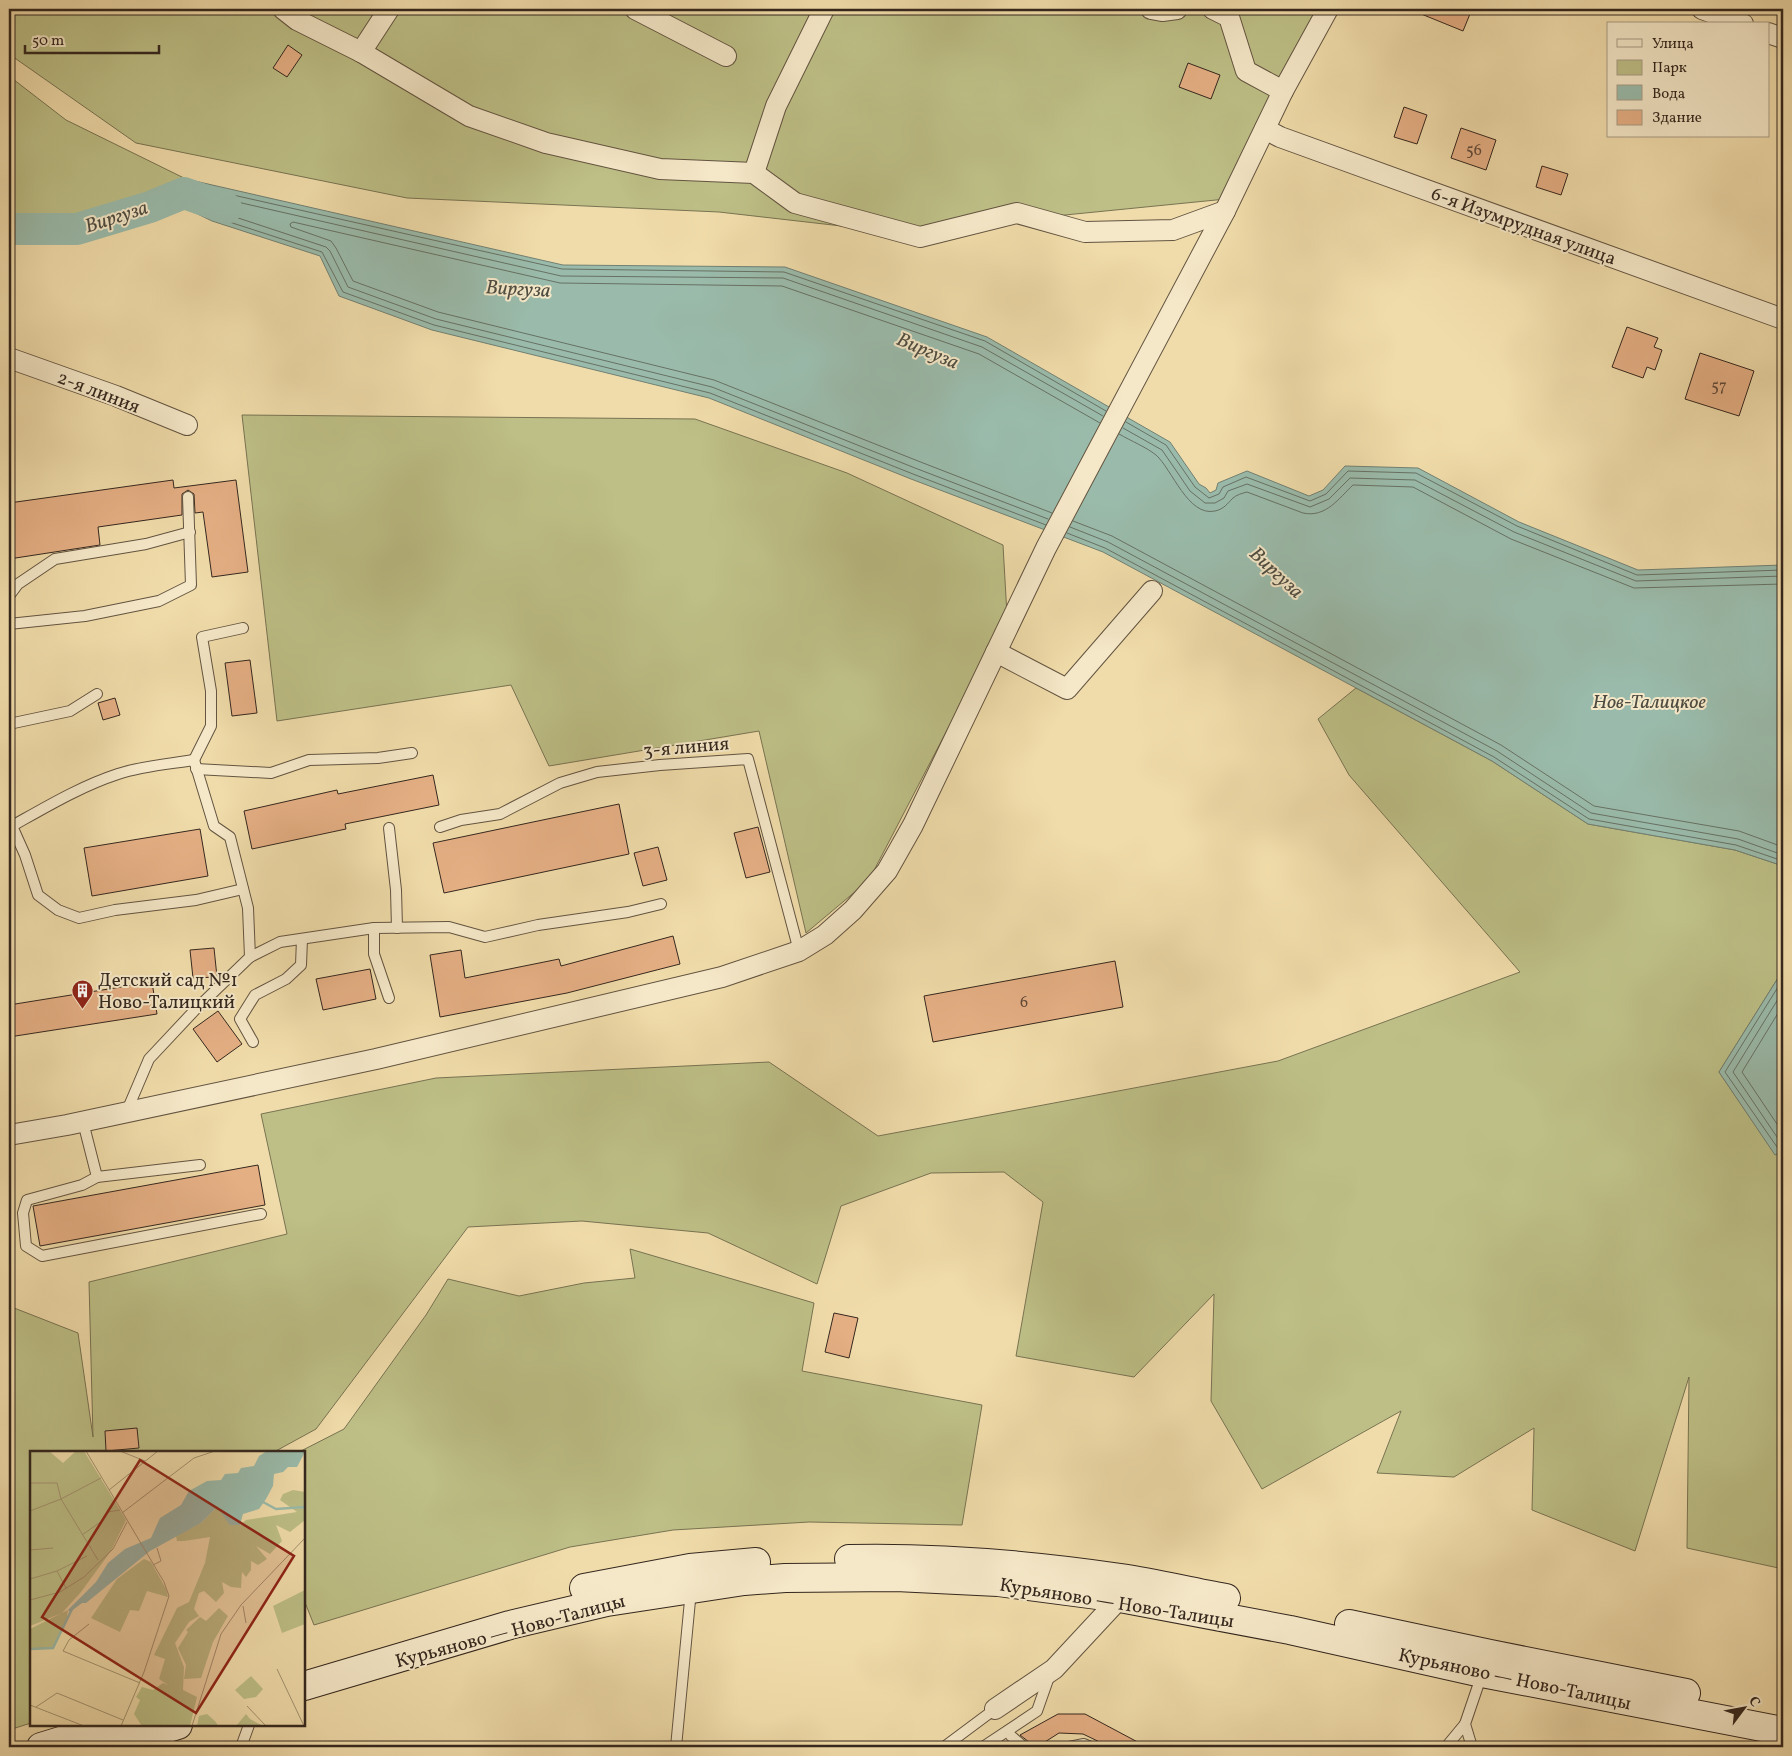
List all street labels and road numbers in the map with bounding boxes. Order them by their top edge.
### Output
street label: 6-я Изумрудная улица [1427,181,1619,272]
street label: 2-я линия [53,365,144,421]
street label: 3-я линия [642,731,730,765]
street label: Курьяново — Ново-Талицы [998,1573,1236,1635]
street label: Курьяново — Ново-Талицы [393,1589,628,1675]
street label: Курьяново — Ново-Талицы [1396,1643,1633,1717]

